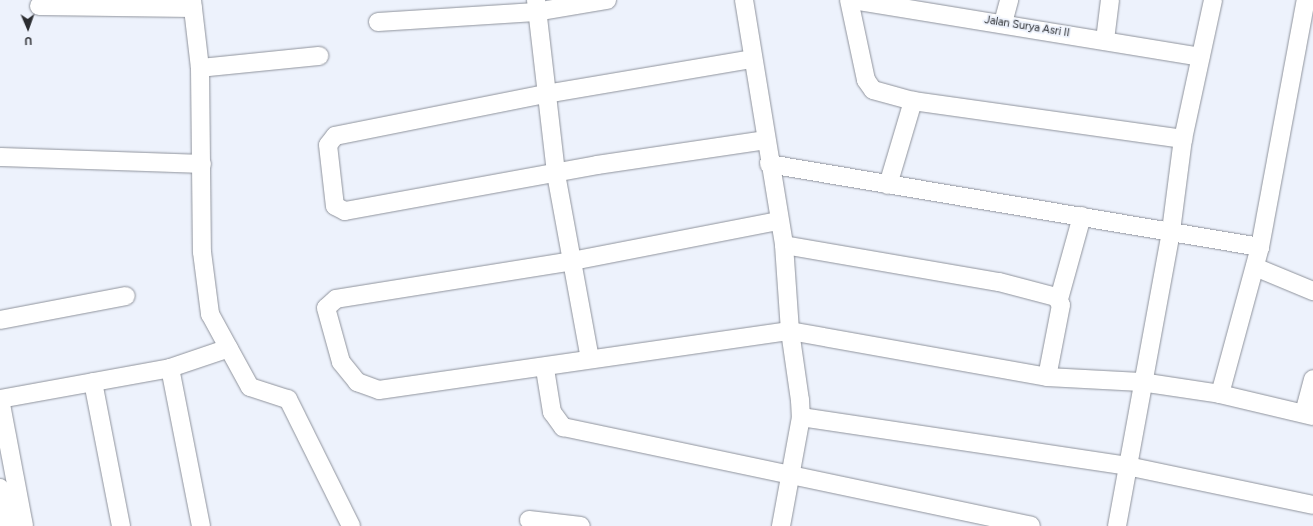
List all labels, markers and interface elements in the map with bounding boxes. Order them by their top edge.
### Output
north arrow [8,8,48,48]
street label: Jalan Surya Asri II [983,14,1071,40]
text: U [24,34,33,47]

